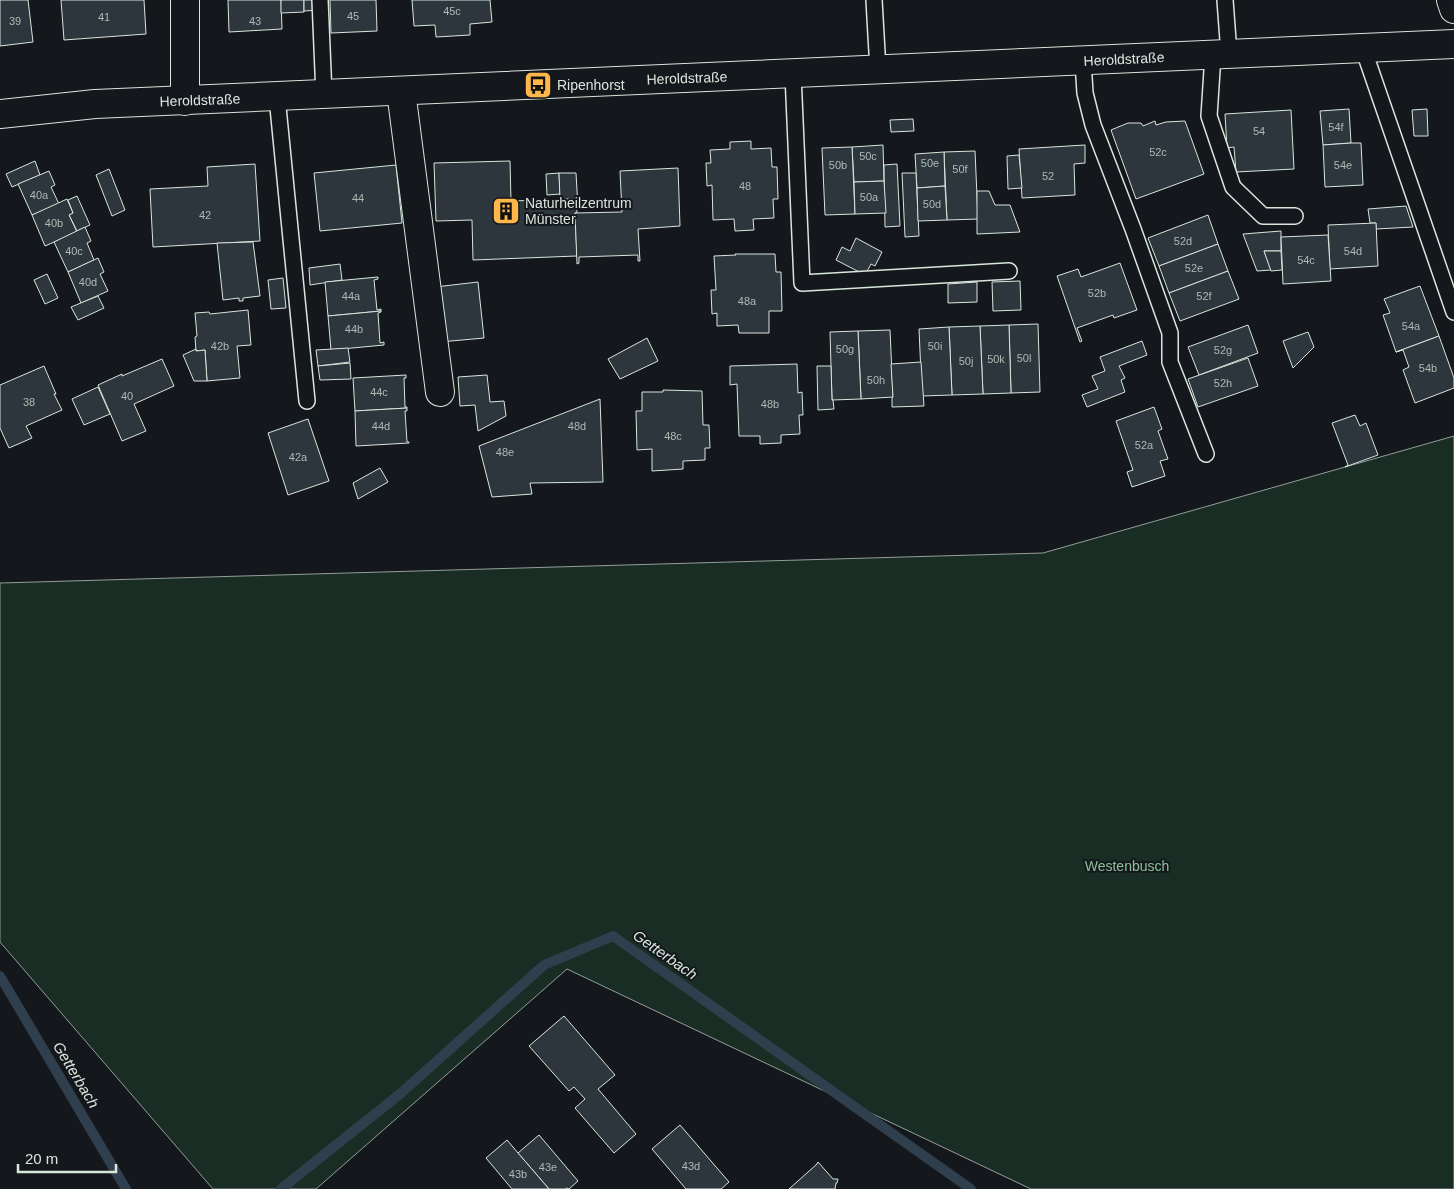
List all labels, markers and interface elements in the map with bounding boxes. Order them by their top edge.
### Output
house number: 45c [443,5,461,17]
house number: 45 [347,10,359,22]
house number: 41 [98,11,110,23]
house number: 39 [9,15,21,27]
house number: 43 [249,15,261,27]
street label: Heroldstraße [1083,49,1165,69]
street label: Heroldstraße [646,69,728,87]
bus stop icon: Ripenhorst [523,70,553,100]
place label: Ripenhorst [557,77,625,93]
street label: Heroldstraße [159,91,241,109]
house number: 54f [1328,121,1345,133]
house number: 54 [1253,125,1265,137]
house number: 52c [1149,146,1167,158]
house number: 50c [859,150,877,162]
house number: 50e [921,157,939,169]
house number: 50b [829,159,847,171]
house number: 54e [1334,159,1352,171]
house number: 50f [952,163,969,175]
house number: 52 [1042,170,1054,182]
house number: 48 [739,180,751,192]
house number: 40a [30,189,49,201]
house number: 50a [860,191,879,203]
house number: 44 [352,192,364,204]
place label: Naturheilzentrum Münster [525,195,632,227]
building icon: Naturheilzentrum Münster [491,196,521,226]
house number: 50d [923,198,941,210]
house number: 42 [199,209,211,221]
house number: 40b [45,217,63,229]
house number: 52d [1174,235,1192,247]
house number: 40c [65,245,83,257]
house number: 54d [1344,245,1362,257]
house number: 54c [1297,254,1315,266]
house number: 52e [1185,262,1203,274]
house number: 40d [79,276,97,288]
house number: 52b [1088,287,1106,299]
house number: 44a [342,290,361,302]
house number: 52f [1196,290,1213,302]
house number: 48a [738,295,757,307]
house number: 54a [1402,320,1421,332]
house number: 44b [345,323,363,335]
house number: 42b [211,340,229,352]
house number: 50i [928,340,942,352]
house number: 50g [836,343,854,355]
house number: 52g [1214,344,1232,356]
house number: 50l [1017,352,1031,364]
house number: 50k [987,353,1005,365]
house number: 50j [959,355,973,367]
house number: 54b [1419,362,1437,374]
house number: 50h [867,374,885,386]
house number: 52h [1214,377,1232,389]
house number: 44c [370,386,388,398]
house number: 40 [121,390,133,402]
house number: 38 [23,396,35,408]
house number: 48b [761,398,779,410]
house number: 44d [372,420,390,432]
house number: 48d [568,420,586,432]
house number: 48c [664,430,682,442]
house number: 52a [1135,439,1154,451]
house number: 48e [496,446,514,458]
house number: 42a [289,451,308,463]
park label: Westenbusch [1085,858,1169,874]
water label: Getterbach [630,926,701,983]
water label: Getterbach [50,1039,103,1111]
scale bar [18,1142,115,1174]
text: 20 m [25,1150,58,1167]
house number: 43d [682,1160,700,1172]
house number: 43e [539,1161,557,1173]
house number: 43b [509,1168,527,1180]

